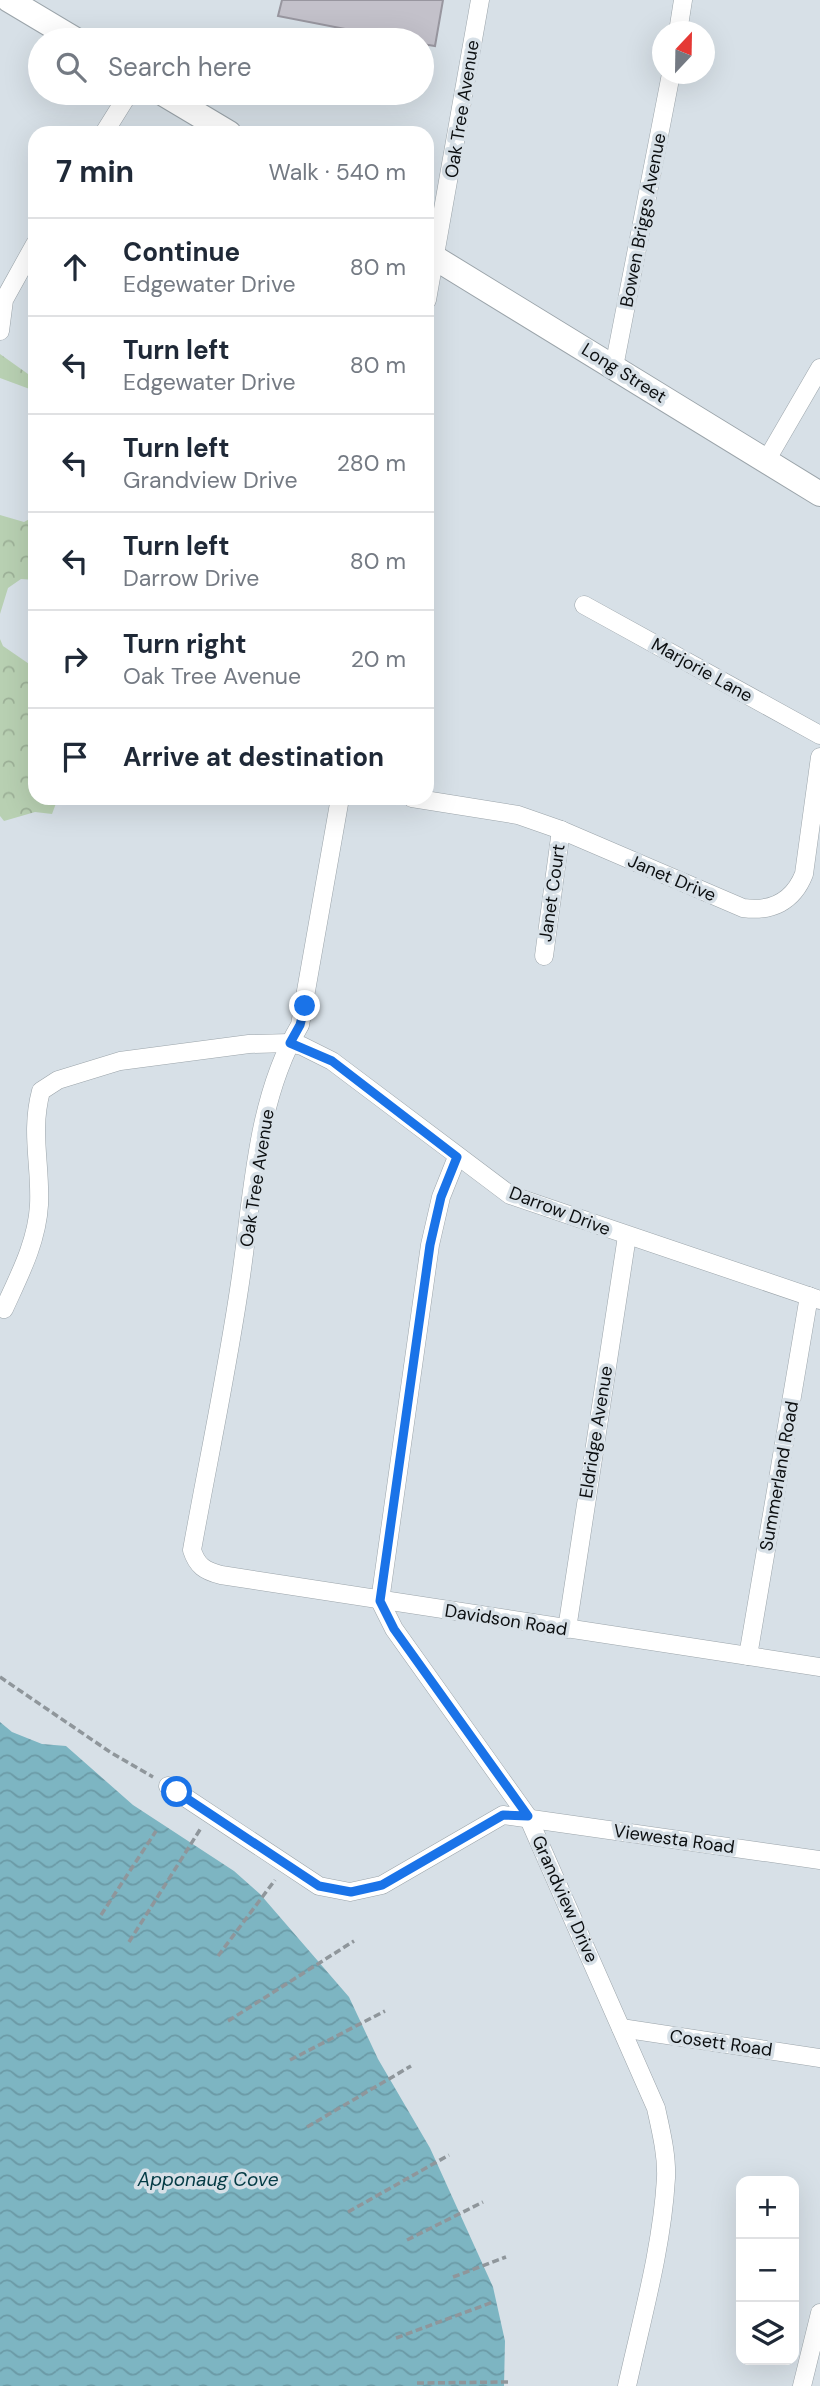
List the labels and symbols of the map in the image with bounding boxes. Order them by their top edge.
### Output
north arrow [652,21,715,84]
street label: Oak Tree Avenue [439,38,485,180]
street label: Bowen Briggs Avenue [614,131,672,309]
street label: Long Street [577,337,671,409]
street label: Marjorie Lane [647,632,757,708]
street label: Janet Court [533,843,571,943]
street label: Janet Drive [624,849,720,907]
route end [289,990,320,1021]
street label: Oak Tree Avenue [234,1107,280,1249]
street label: Darrow Drive [506,1181,614,1241]
street label: Eldridge Avenue [574,1364,618,1500]
street label: Summerland Road [754,1399,804,1553]
street label: Davidson Road [443,1598,569,1642]
route start [161,1776,192,1807]
street label: Viewesta Road [612,1819,736,1859]
street label: Grandview Drive [526,1832,604,1966]
street label: Cosett Road [668,2024,774,2062]
water label: Apponaug Cove [137,2167,279,2192]

